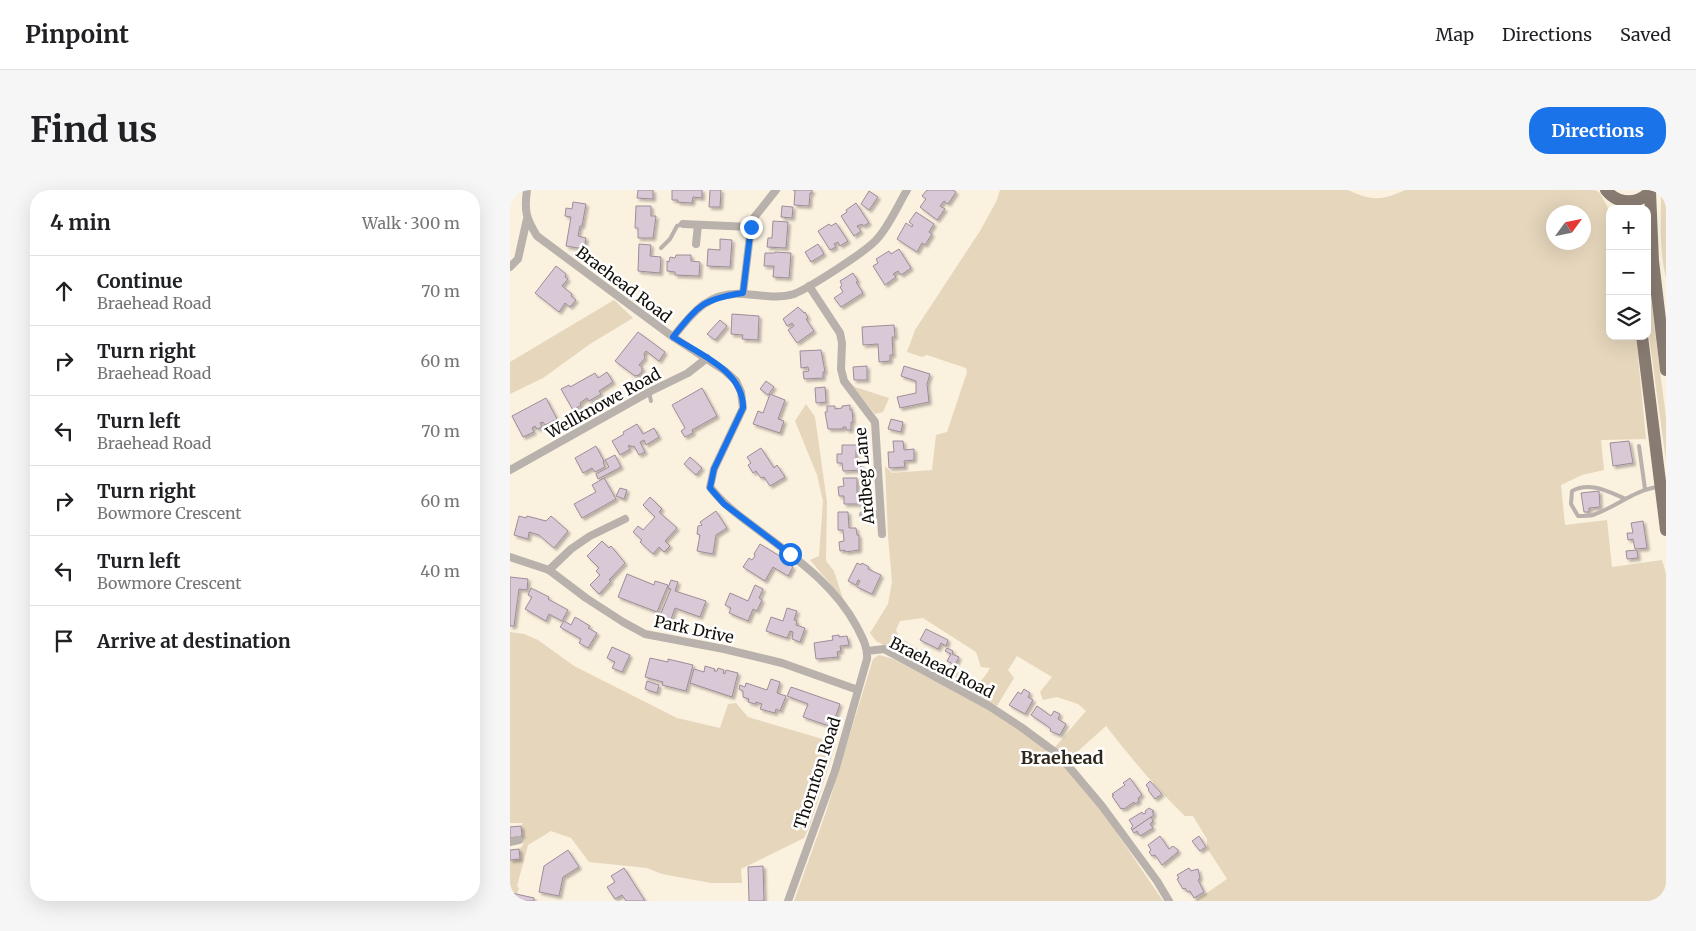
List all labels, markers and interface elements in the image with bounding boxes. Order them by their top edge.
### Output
text: Pinpoint [25,19,129,50]
text: Map [1436,23,1474,46]
text: Directions [1502,23,1592,46]
text: Saved [1620,23,1671,46]
button: Directions [1529,107,1666,154]
text: Find us [30,108,157,152]
north arrow [1546,205,1591,250]
map controls [1606,205,1651,340]
button: + [1606,205,1651,250]
text: 4 min [50,209,111,236]
text: Walk · 300 m [362,213,460,233]
route end [740,216,763,239]
street label: Braehead Road [572,242,676,327]
button: − [1606,250,1651,295]
text: Continue [97,269,183,293]
icon: ahead [50,277,78,305]
text: 70 m [421,281,460,301]
text: Braehead Road [97,293,211,313]
button: layers [1606,295,1651,340]
text: Turn right [97,339,196,363]
icon: right [50,347,78,375]
text: 60 m [420,351,460,371]
text: Braehead Road [97,363,211,383]
street label: Wellknowe Road [541,363,664,443]
text: Turn left [97,409,181,433]
icon: left [50,417,78,445]
text: 70 m [421,421,460,441]
street label: Ardbeg Lane [850,427,878,526]
text: Braehead Road [97,433,211,453]
text: Turn right [97,479,196,503]
icon: right [50,487,78,515]
text: 60 m [420,491,460,511]
text: Bowmore Crescent [97,503,242,523]
route start [779,543,802,566]
text: Turn left [97,549,181,573]
icon: left [50,557,78,585]
text: 40 m [420,561,460,581]
text: Bowmore Crescent [97,573,242,593]
street label: Park Drive [652,611,736,647]
icon: arrive [50,627,78,655]
text: Arrive at destination [97,629,291,653]
street label: Braehead Road [886,632,998,702]
street label: Thornton Road [789,714,845,832]
district label: Braehead [1020,746,1104,769]

